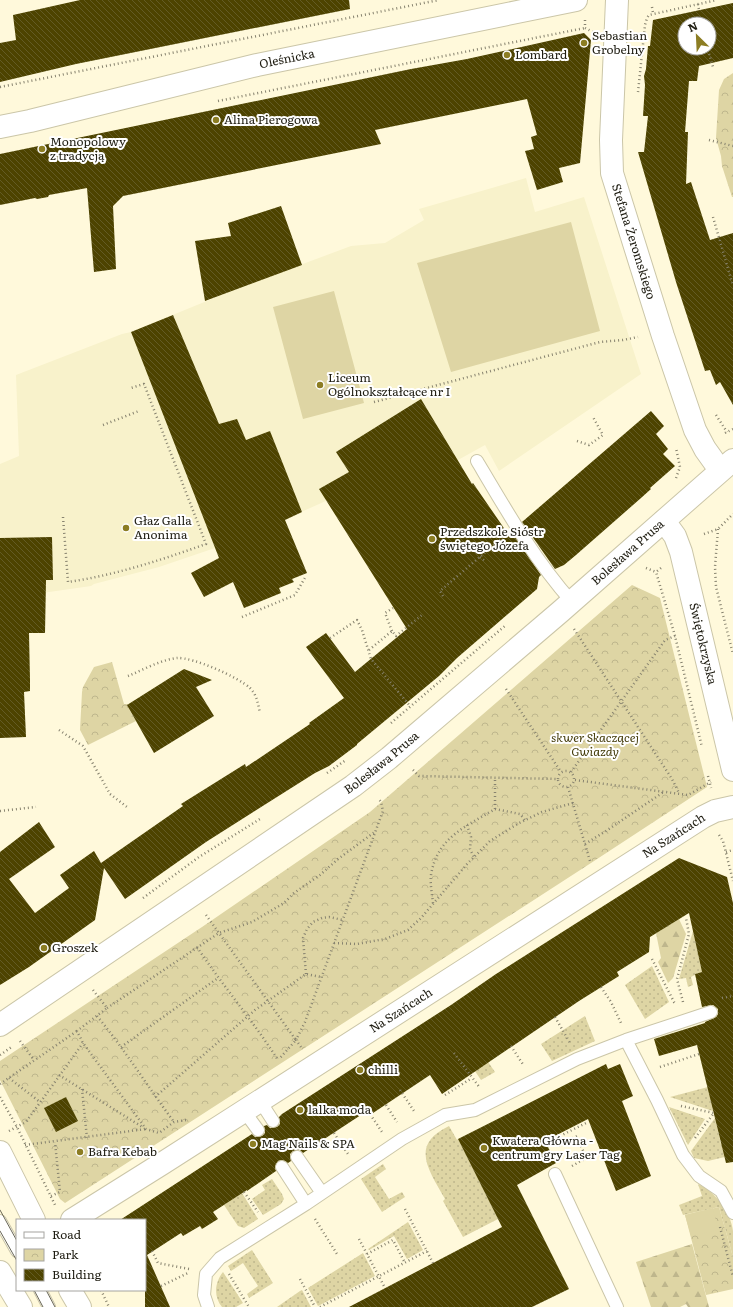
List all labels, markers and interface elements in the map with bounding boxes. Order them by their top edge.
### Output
north arrow [677,16,717,56]
text: N [685,17,700,35]
place label: Sebastian Grobelny [592,26,647,58]
marker: Sebastian Grobelny [579,38,589,48]
street label: Oleśnicka [258,43,317,72]
place label: Lombard [515,45,568,63]
marker: Lombard [502,50,512,60]
place label: Alina Pierogowa [224,110,318,128]
marker: Alina Pierogowa [211,115,221,125]
place label: Monopolowy z tradycją [50,132,126,164]
marker: Monopolowy z tradycją [37,144,47,154]
street label: Stefana Żeromskiego [608,181,661,301]
place label: Liceum Ogólnokształcące nr I [328,368,450,400]
marker: Liceum Ogólnokształcące nr I [315,380,325,390]
place label: Głaz Galla Anonima [134,511,192,543]
street label: Bolesława Prusa [587,514,668,589]
place label: Przedszkole Sióstr świętego Józefa [440,522,544,554]
marker: Głaz Galla Anonima [121,523,131,533]
marker: Przedszkole Sióstr świętego Józefa [427,534,437,544]
street label: Świętokrzyska [685,601,722,687]
street label: Bolesława Prusa [340,726,423,798]
park label: skwer Skaczącej Gwiazdy [551,728,639,760]
street label: Na Szańcach [638,808,708,862]
place label: Groszek [52,938,99,956]
marker: Groszek [39,943,49,953]
street label: Na Szańcach [365,983,436,1037]
place label: chilli [368,1060,398,1078]
marker: chilli [355,1065,365,1075]
place label: lalka moda [308,1100,372,1118]
marker: lalka moda [295,1105,305,1115]
place label: Kwatera Główna - centrum gry Laser Tag [492,1131,620,1163]
place label: Mag Nails & SPA [261,1134,355,1152]
marker: Mag Nails & SPA [248,1139,258,1149]
place label: Bafra Kebab [88,1142,157,1160]
marker: Kwatera Główna - centrum gry Laser Tag [479,1143,489,1153]
marker: Bafra Kebab [75,1147,85,1157]
legend [16,1219,146,1291]
text: Road [52,1225,82,1243]
text: Park [52,1245,79,1263]
text: Building [52,1265,102,1283]

